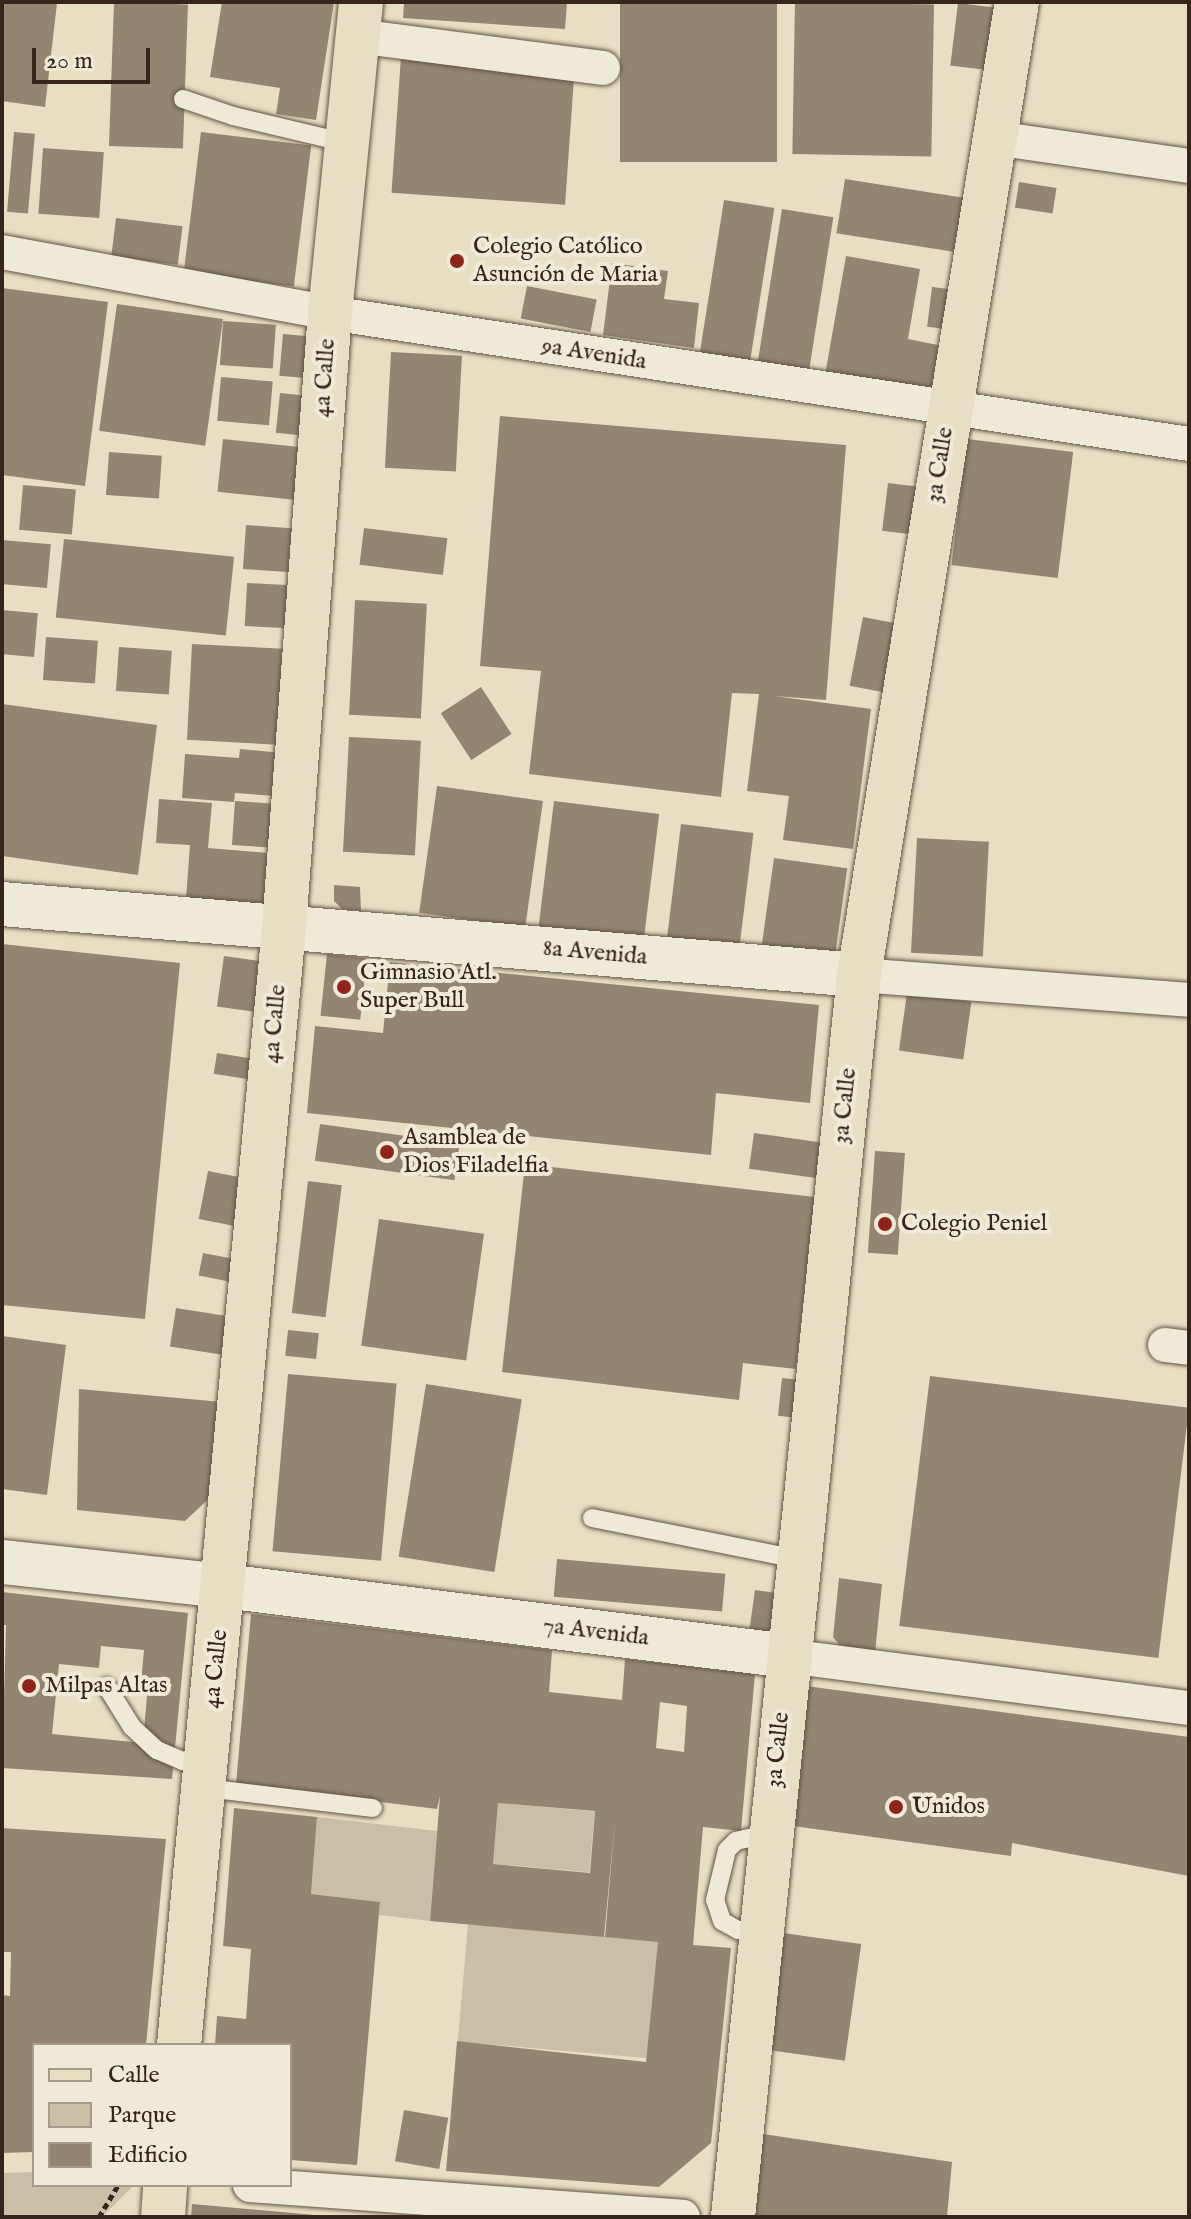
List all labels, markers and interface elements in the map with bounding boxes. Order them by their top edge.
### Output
scale bar [36,32,154,82]
text: 20 m [46,46,93,77]
place label: Colegio Católico Asunción de Maria [473,233,658,289]
marker: Colegio Católico Asunción de Maria [448,252,466,270]
street label: 9a Avenida [540,332,648,376]
street label: 4a Calle [308,338,342,418]
street label: 3a Calle [920,425,960,505]
street label: 8a Avenida [542,934,648,972]
place label: Gimnasio Atl. Super Bull [360,959,496,1015]
marker: Gimnasio Atl. Super Bull [335,978,353,996]
street label: 4a Calle [257,983,293,1065]
street label: 3a Calle [827,1067,863,1145]
place label: Asamblea de Dios Filadelfia [403,1124,549,1180]
marker: Asamblea de Dios Filadelfia [378,1143,396,1161]
place label: Colegio Peniel [901,1210,1047,1238]
marker: Colegio Peniel [876,1215,894,1233]
street label: 7a Avenida [541,1611,651,1653]
street label: 4a Calle [198,1628,234,1710]
place label: Milpas Altas [45,1672,167,1700]
marker: Milpas Altas [20,1677,38,1695]
street label: 3a Calle [760,1711,796,1789]
place label: Unidos [912,1793,985,1821]
marker: Unidos [887,1798,905,1816]
legend [32,2043,292,2187]
text: Calle [108,2060,160,2091]
text: Parque [108,2100,176,2131]
text: Edificio [108,2140,187,2171]

